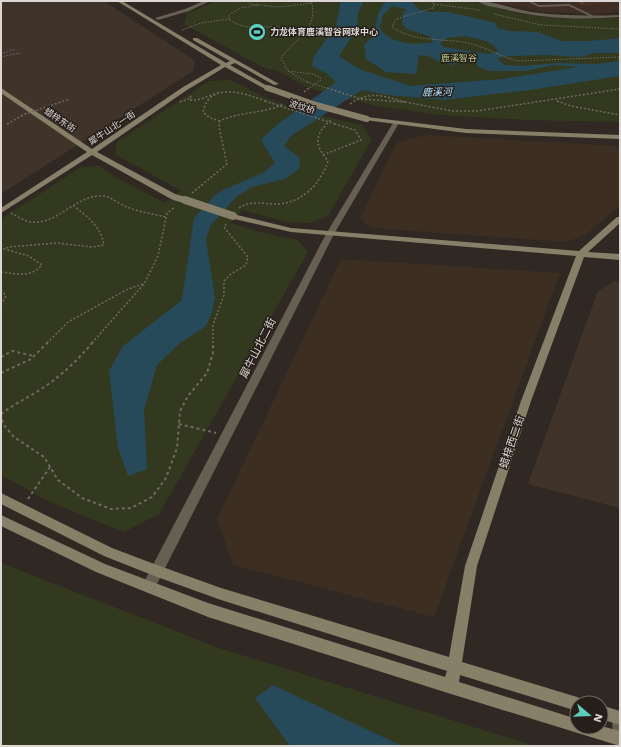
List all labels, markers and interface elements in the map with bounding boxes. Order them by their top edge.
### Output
sports icon: 力龙体育鹿溪智谷网球中心 [247,22,267,42]
place label: 力龙体育鹿溪智谷网球中心 [270,26,378,37]
park label: 鹿溪智谷 [441,53,477,63]
water label: 鹿溪河 [422,86,454,98]
street label: 波纹桥 [288,98,317,116]
street label: 蜡梓东街 [42,105,78,134]
street label: 犀牛山北一街 [87,109,137,147]
street label: 犀牛山北二街 [237,316,279,380]
street label: 蜡梓西二街 [497,414,527,470]
north arrow [569,695,609,735]
text: N [591,712,605,724]

